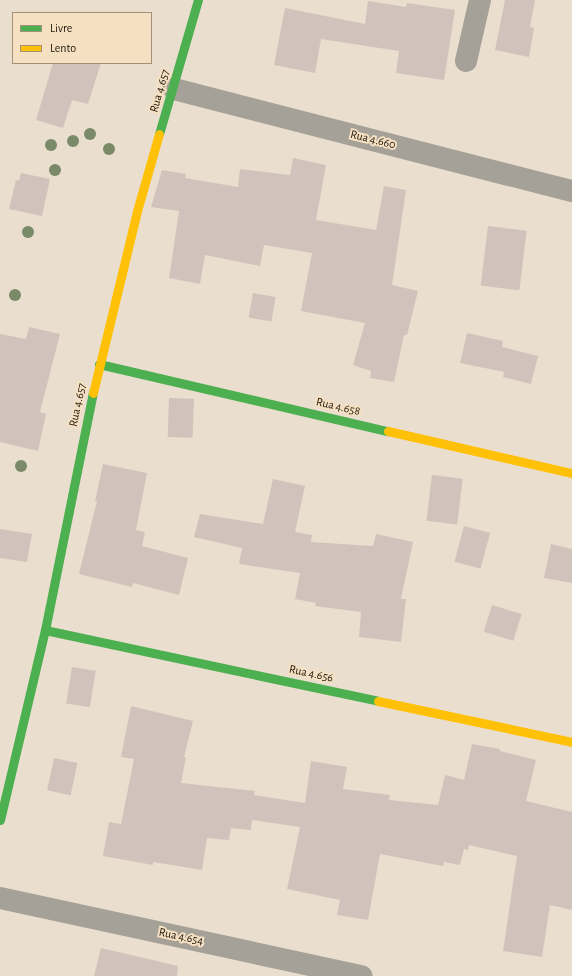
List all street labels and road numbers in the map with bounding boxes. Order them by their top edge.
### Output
street label: Rua 4.657 [147,68,173,114]
street label: Rua 4.660 [349,127,397,153]
street label: Rua 4.657 [66,382,90,428]
street label: Rua 4.658 [314,395,362,419]
street label: Rua 4.656 [288,662,334,686]
street label: Rua 4.654 [157,925,205,949]

